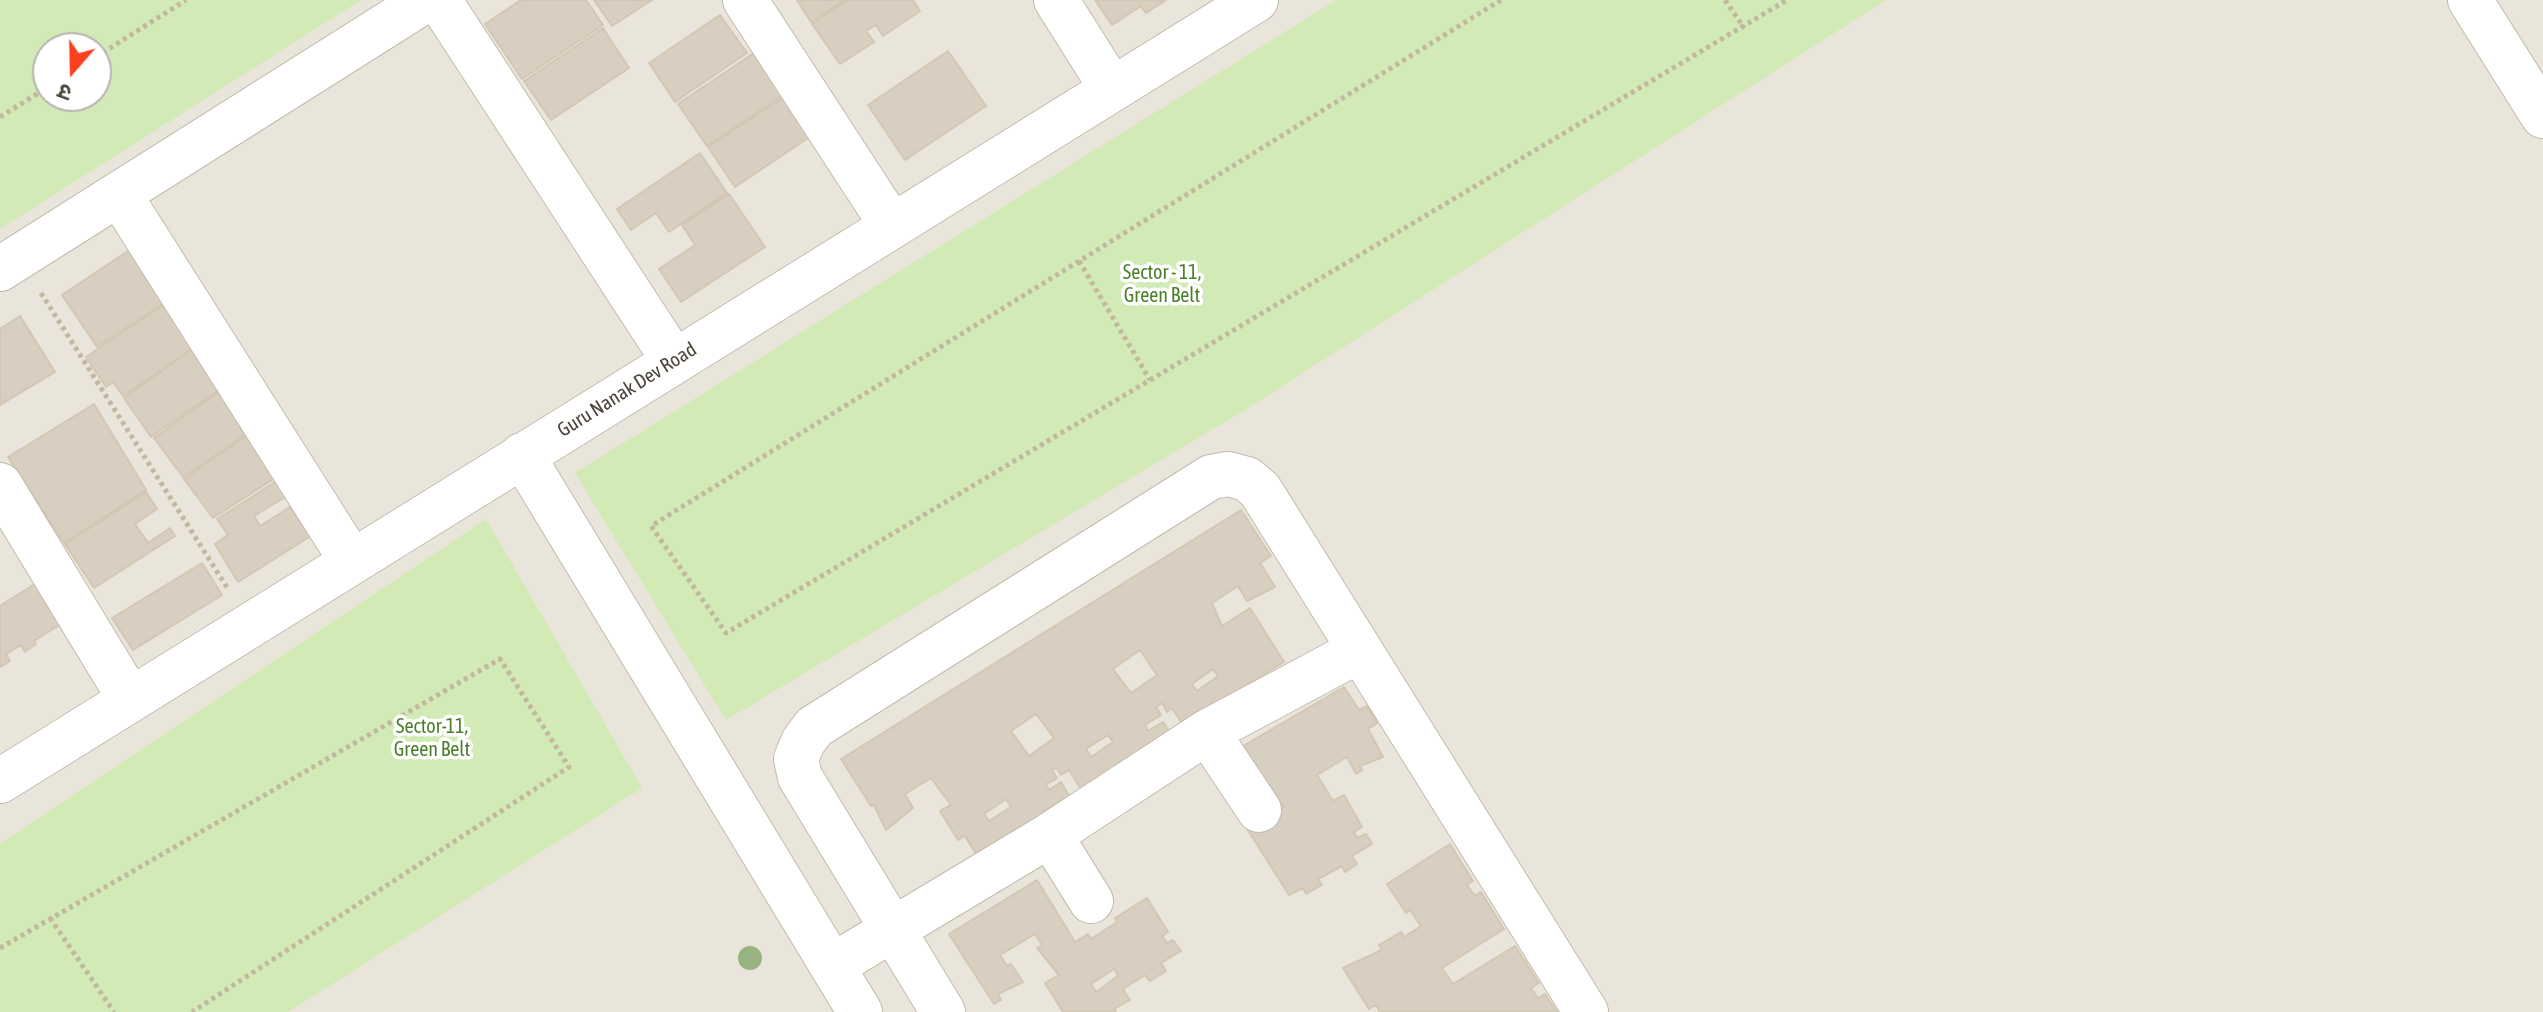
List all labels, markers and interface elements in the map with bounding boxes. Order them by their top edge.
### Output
north arrow [32,32,112,112]
text: उ [54,78,75,107]
park label: Sector - 11, Green Belt [1123,261,1201,308]
street label: Guru Nanak Dev Road [553,338,701,442]
park label: Sector-11, Green Belt [394,715,470,762]

